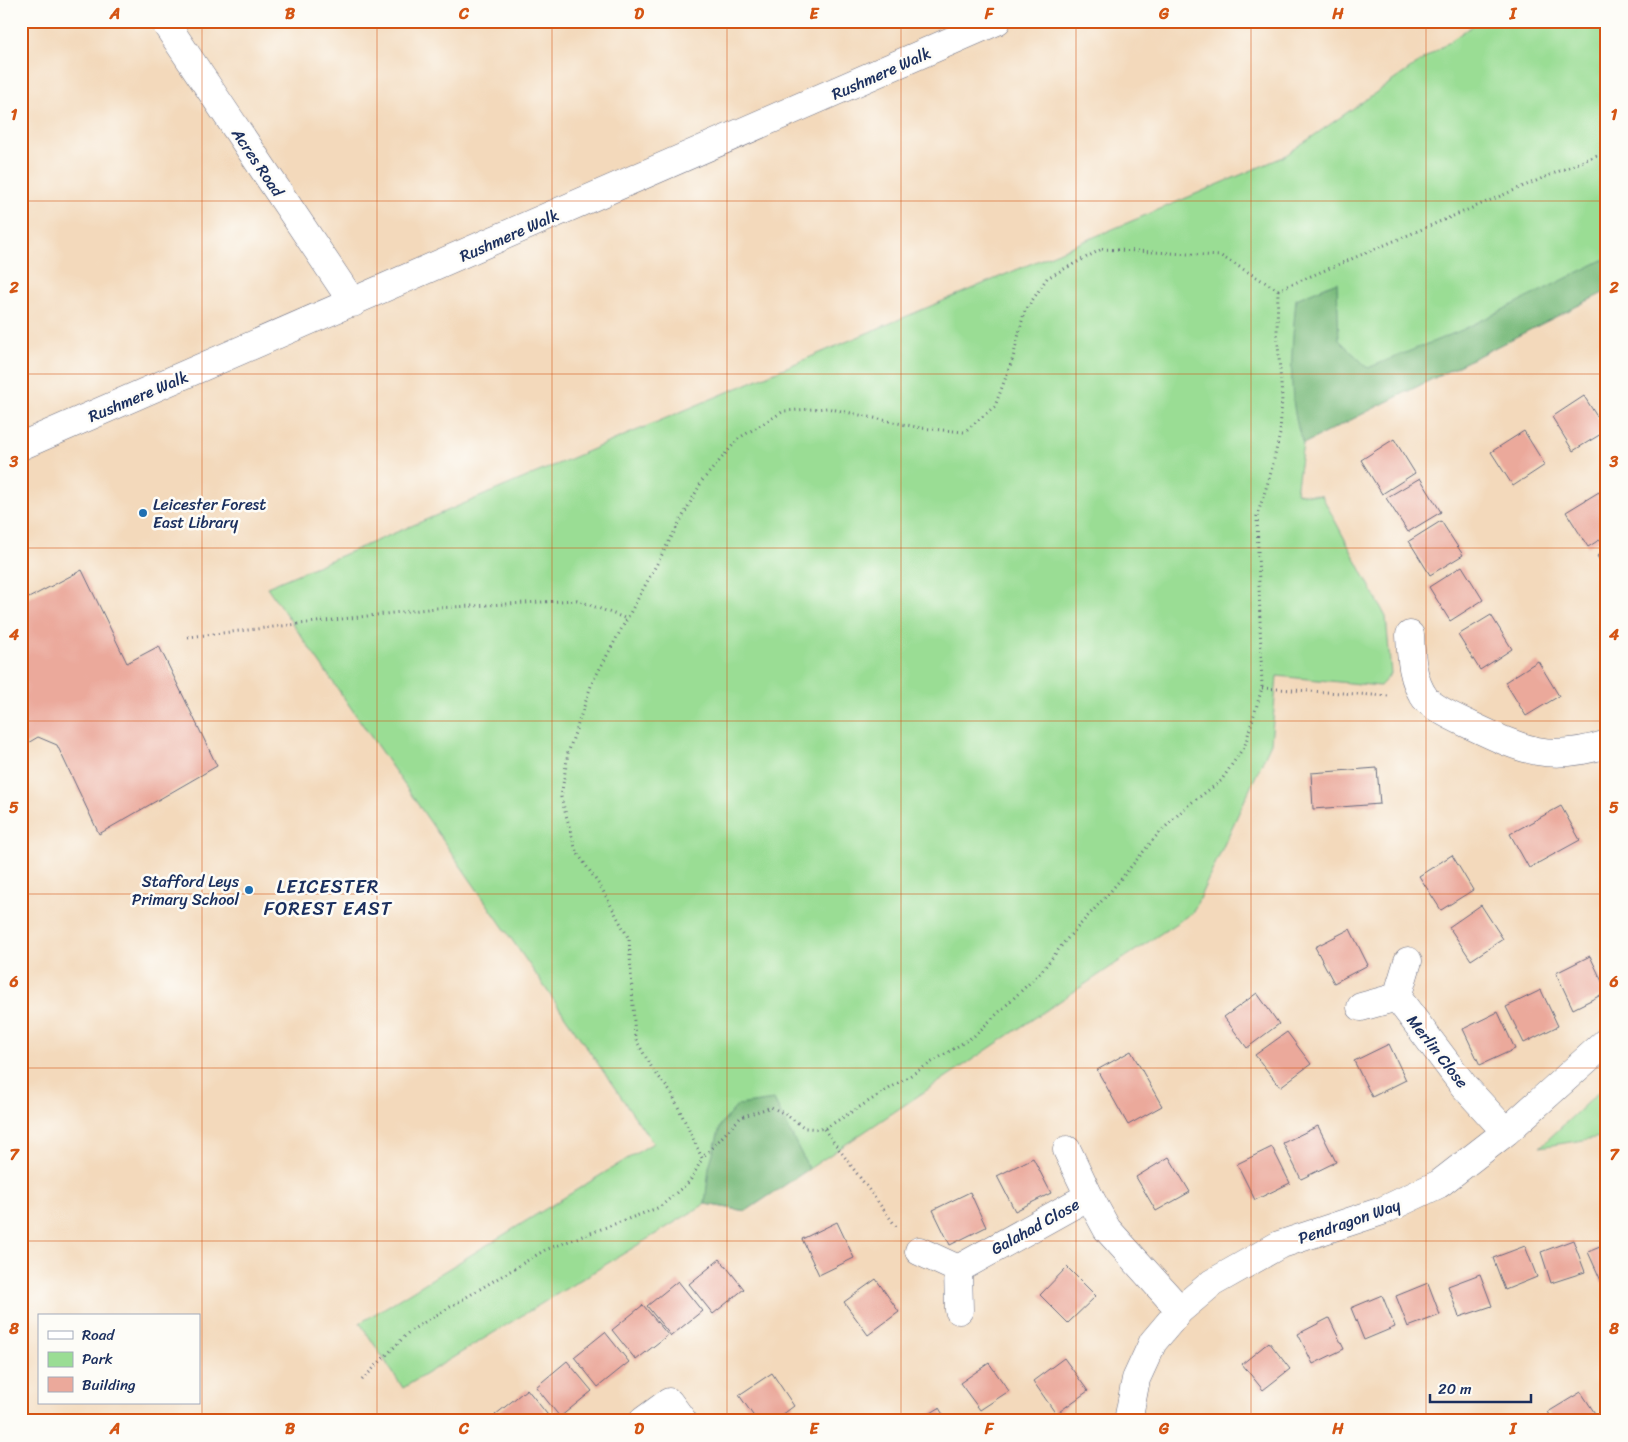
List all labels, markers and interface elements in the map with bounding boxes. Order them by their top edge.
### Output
text: A [109,0,120,28]
text: B [285,0,296,28]
text: C [458,0,470,28]
text: D [634,0,644,28]
text: E [810,0,820,28]
text: F [984,0,995,28]
text: G [1158,0,1170,28]
text: H [1331,0,1344,28]
text: I [1509,0,1518,28]
street label: Rushmere Walk [827,39,936,108]
text: 1 [11,100,18,129]
text: 1 [1611,100,1618,129]
street label: Acres Road [223,121,292,204]
street label: Rushmere Walk [455,201,564,270]
text: 2 [8,273,19,302]
text: 2 [1608,273,1619,302]
street label: Rushmere Walk [84,362,193,431]
text: 3 [9,447,19,476]
text: 3 [1609,447,1619,476]
place label: Leicester Forest East Library [153,490,266,537]
marker: Leicester Forest East Library [137,507,149,519]
text: 4 [8,620,19,649]
text: 4 [1608,620,1619,649]
text: 5 [9,793,19,822]
text: 5 [1609,793,1619,822]
place label: Stafford Leys Primary School [132,867,240,914]
district label: LEICESTER FOREST EAST [264,870,393,925]
marker: Stafford Leys Primary School [243,884,255,896]
text: 6 [8,967,19,996]
text: 6 [1608,967,1619,996]
street label: Merlin Close [1399,1008,1476,1095]
text: 7 [9,1140,20,1169]
text: 7 [1609,1140,1620,1169]
street label: Galahad Close [985,1190,1085,1263]
street label: Pendragon Way [1294,1190,1405,1253]
text: 8 [8,1314,19,1343]
legend [38,1314,200,1404]
text: 8 [1608,1314,1619,1343]
text: Road [82,1322,115,1348]
text: Park [82,1346,113,1372]
text: Building [82,1372,136,1398]
scale bar [1430,1372,1532,1404]
text: 20 m [1438,1376,1472,1402]
text: A [109,1414,120,1442]
text: B [285,1414,296,1442]
text: C [458,1414,470,1442]
text: D [634,1414,644,1442]
text: E [810,1414,820,1442]
text: F [984,1414,995,1442]
text: G [1158,1414,1170,1442]
text: H [1331,1414,1344,1442]
text: I [1509,1414,1518,1442]

